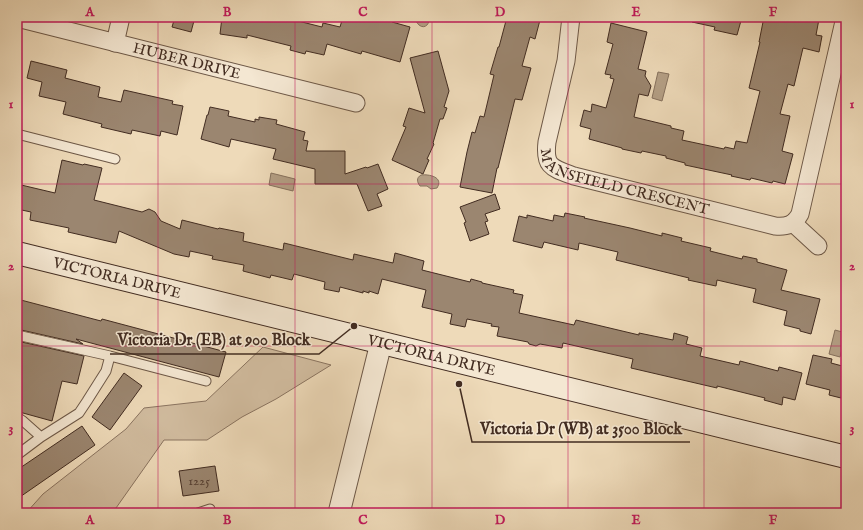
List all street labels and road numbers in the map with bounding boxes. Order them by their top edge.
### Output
street label: HUBER DRIVE [131,38,243,83]
street label: MANSFIELD CRESCENT [536,147,711,219]
street label: VICTORIA DRIVE [50,252,183,303]
street label: VICTORIA DRIVE [365,330,498,380]

